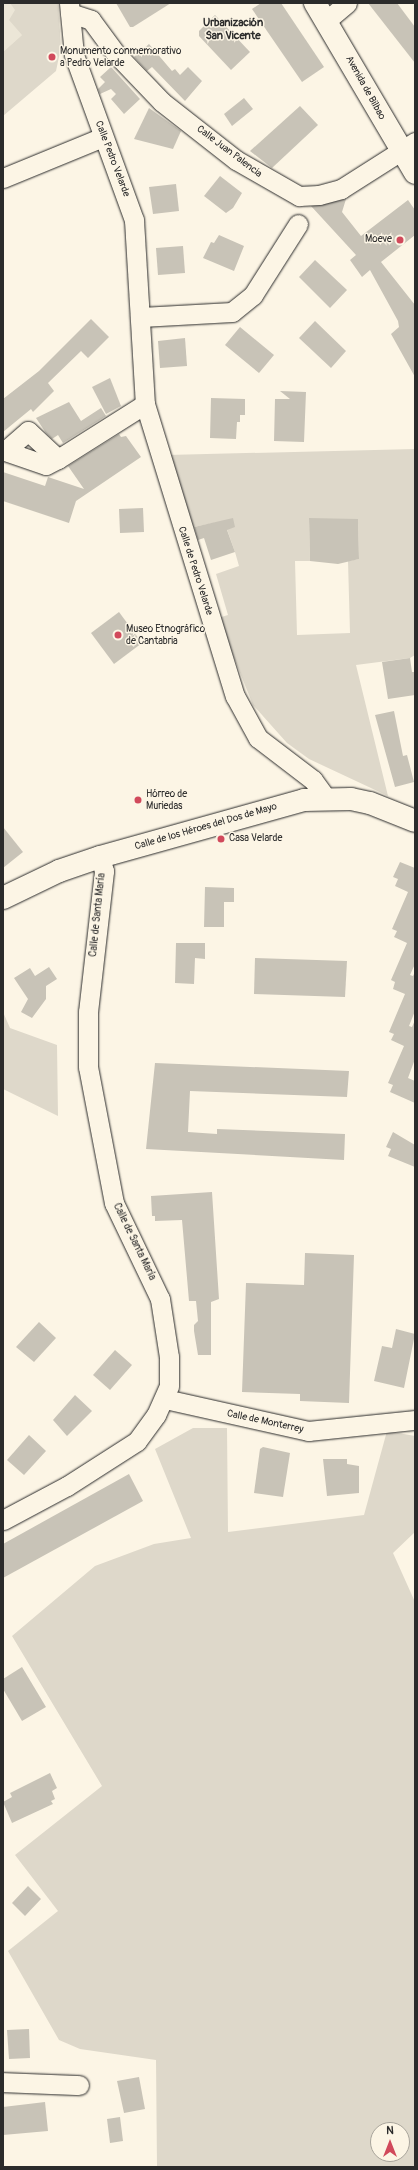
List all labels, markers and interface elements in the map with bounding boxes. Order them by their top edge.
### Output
district label: Urbanización San Vicente [203,17,263,43]
place label: Monumento conmemorativo a Pedro Velarde [60,45,181,68]
marker: Monumento conmemorativo a Pedro Velarde [47,52,57,62]
street label: Avenida de Bilbao [343,54,387,122]
street label: Calle Pedro Velarde [92,119,132,199]
street label: Calle Juan Palencia [194,124,264,180]
place label: Moeve [365,234,392,246]
marker: Moeve [395,235,405,245]
street label: Calle de Pedro Velarde [175,525,215,617]
place label: Museo Etnográfico de Cantabria [126,623,205,646]
marker: Museo Etnográfico de Cantabria [113,630,123,640]
place label: Hórreo de Muriedas [146,788,187,812]
marker: Hórreo de Muriedas [133,795,143,805]
street label: Calle de los Héroes del Dos de Mayo [133,801,279,853]
place label: Casa Velarde [229,833,282,845]
marker: Casa Velarde [216,834,226,844]
street label: Calle de Santa María [88,872,108,958]
street label: Calle de Santa María [110,1202,158,1282]
street label: Calle de Monterrey [226,1408,304,1436]
north arrow [370,2122,410,2162]
text: N [386,2124,394,2137]

